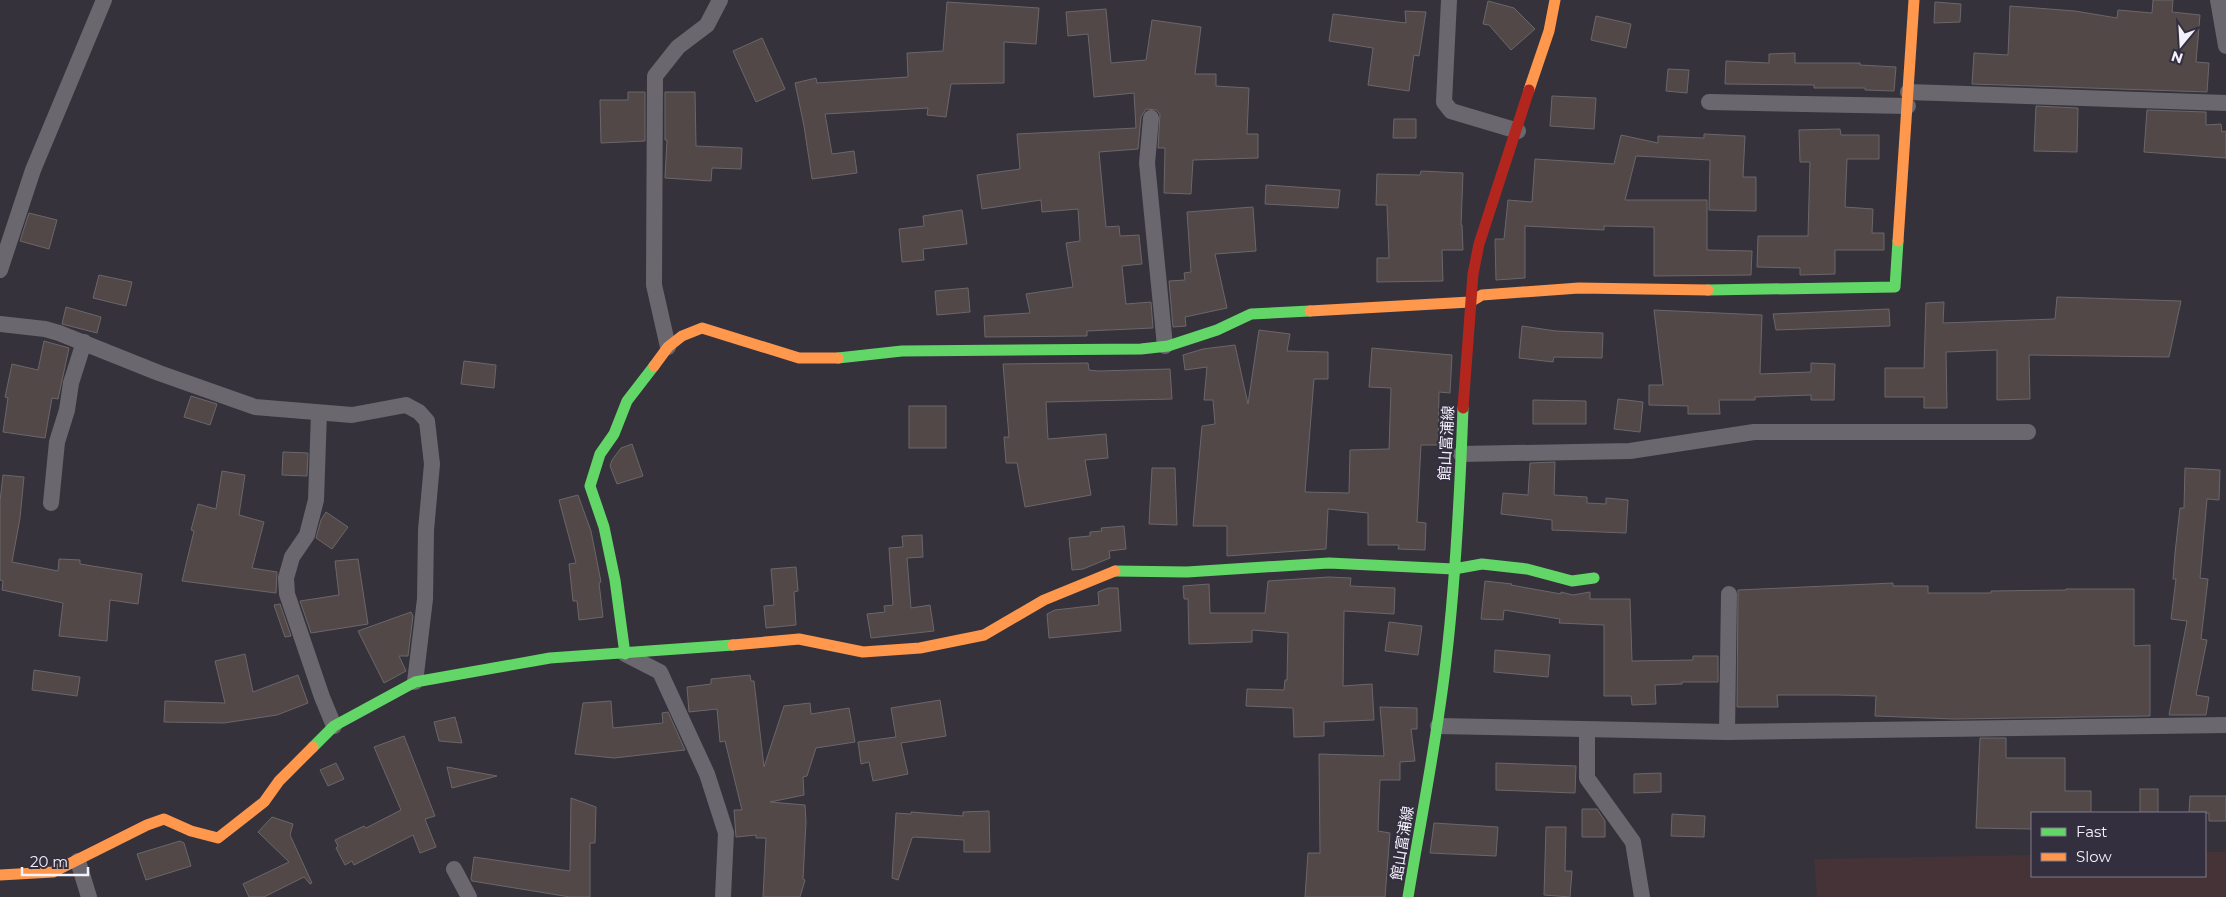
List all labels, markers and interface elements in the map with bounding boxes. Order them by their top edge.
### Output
north arrow [2156,20,2206,70]
text: N [2169,47,2185,68]
street label: 館山富浦線 [1435,405,1457,481]
street label: 館山富浦線 [1387,804,1417,882]
legend [2031,812,2206,877]
text: Fast [2076,822,2107,841]
scale bar [22,844,89,876]
text: Slow [2076,847,2112,866]
text: 20 m [30,852,68,871]

